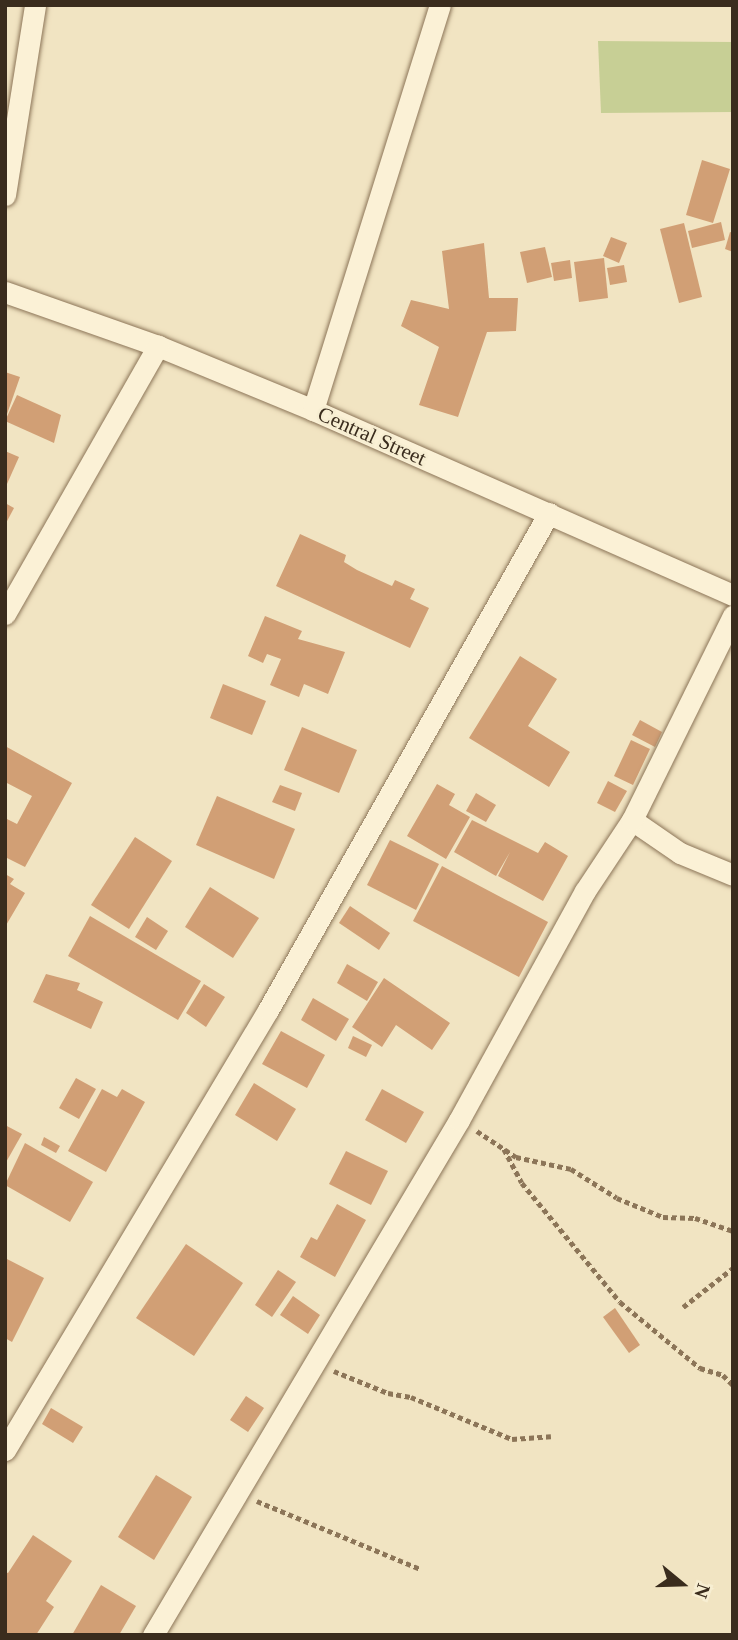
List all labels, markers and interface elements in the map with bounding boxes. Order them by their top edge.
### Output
street label: Central Street [314,401,430,471]
north arrow [647,1549,717,1619]
text: N [690,1581,714,1601]

